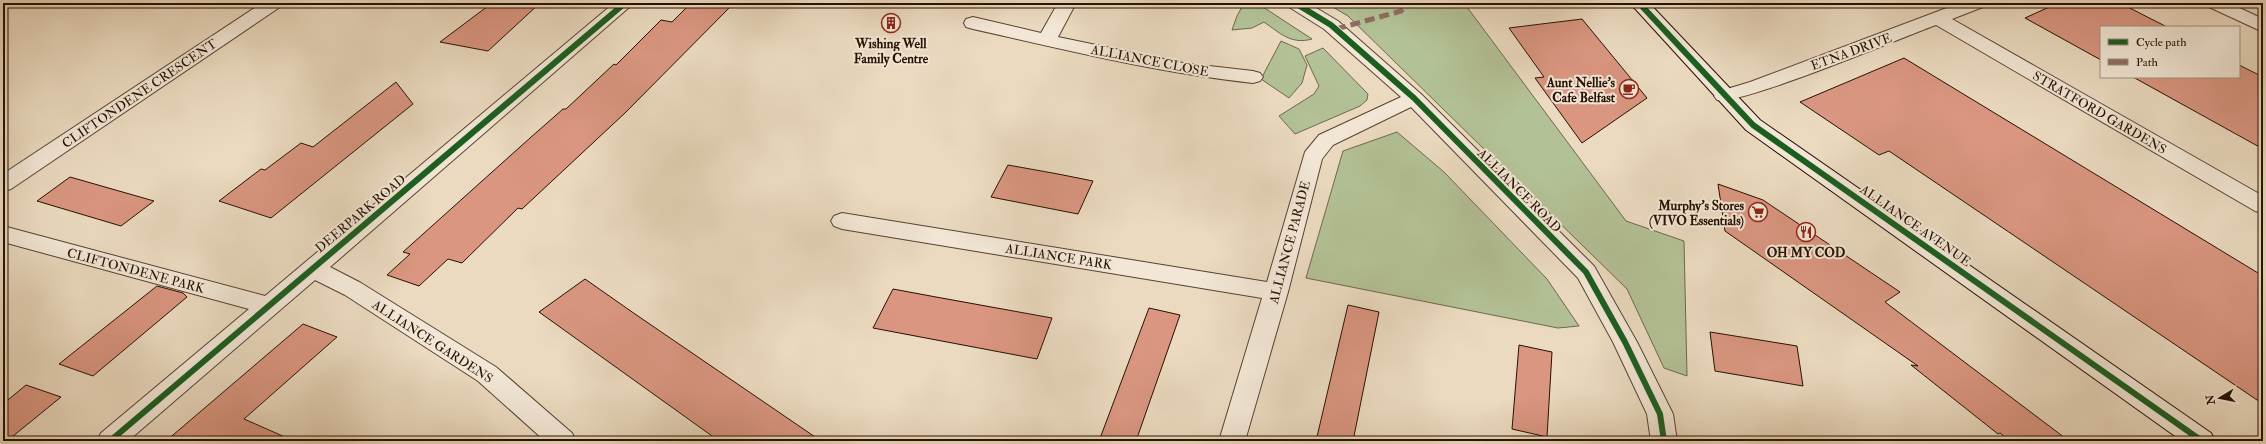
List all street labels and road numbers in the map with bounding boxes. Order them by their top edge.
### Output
street label: ETNA DRIVE [1809,30,1894,74]
street label: CLIFTONDENE CRESCENT [59,36,220,152]
street label: ALLIANCE CLOSE [1088,42,1210,80]
street label: STRATFORD GARDENS [2030,68,2169,158]
street label: ALLIANCE ROAD [1473,145,1565,236]
street label: DEERPARK ROAD [312,171,409,256]
street label: ALLIANCE PARADE [1266,179,1314,306]
street label: ALLIANCE AVENUE [1856,181,1974,270]
street label: ALLIANCE PARK [1003,241,1114,273]
street label: CLIFTONDENE PARK [65,245,207,297]
street label: ALLIANCE GARDENS [368,296,496,387]

